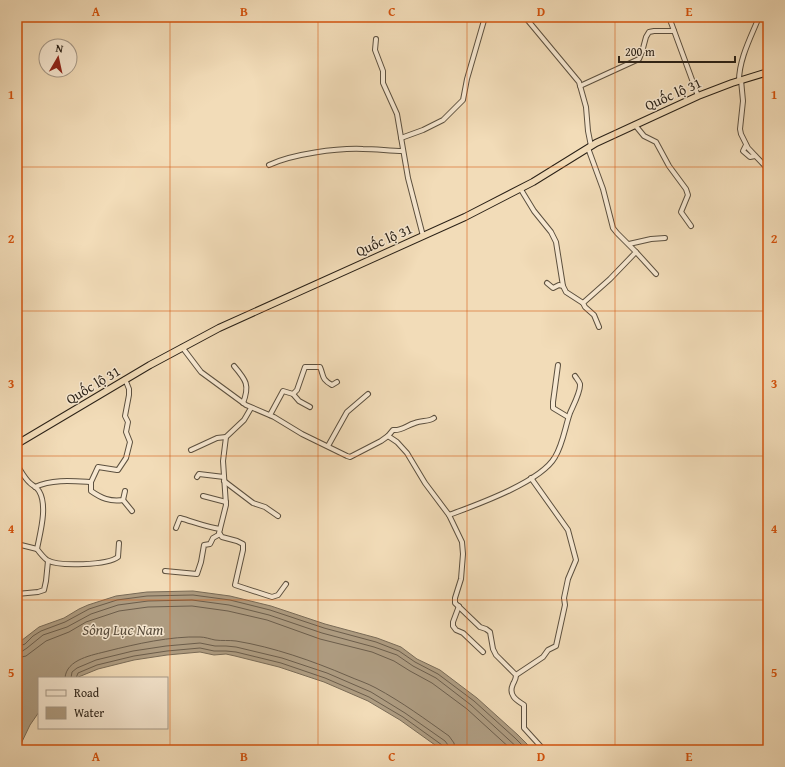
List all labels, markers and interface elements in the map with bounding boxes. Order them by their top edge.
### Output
text: A [92,2,101,21]
text: B [240,2,248,21]
text: C [388,2,396,21]
text: D [537,2,545,21]
text: E [686,2,693,21]
north arrow [38,38,78,78]
scale bar [619,38,735,64]
text: N [55,40,65,57]
text: 200 m [625,43,655,60]
street label: Quốc lộ 31 [641,73,705,115]
text: 1 [8,85,14,104]
text: 1 [771,85,777,104]
street label: Quốc lộ 31 [352,219,416,261]
text: 2 [8,229,15,248]
text: 2 [771,229,778,248]
street label: Quốc lộ 31 [62,361,124,409]
text: 3 [8,374,14,393]
text: 3 [771,374,777,393]
text: 4 [8,519,15,538]
text: 4 [771,519,778,538]
water label: Sông Lục Nam [82,619,164,640]
text: 5 [8,663,15,682]
text: 5 [771,663,778,682]
legend [38,677,168,729]
text: Road [74,684,100,701]
text: Water [74,704,104,721]
text: A [92,747,101,766]
text: B [240,747,248,766]
text: C [388,747,396,766]
text: D [537,747,545,766]
text: E [686,747,693,766]

